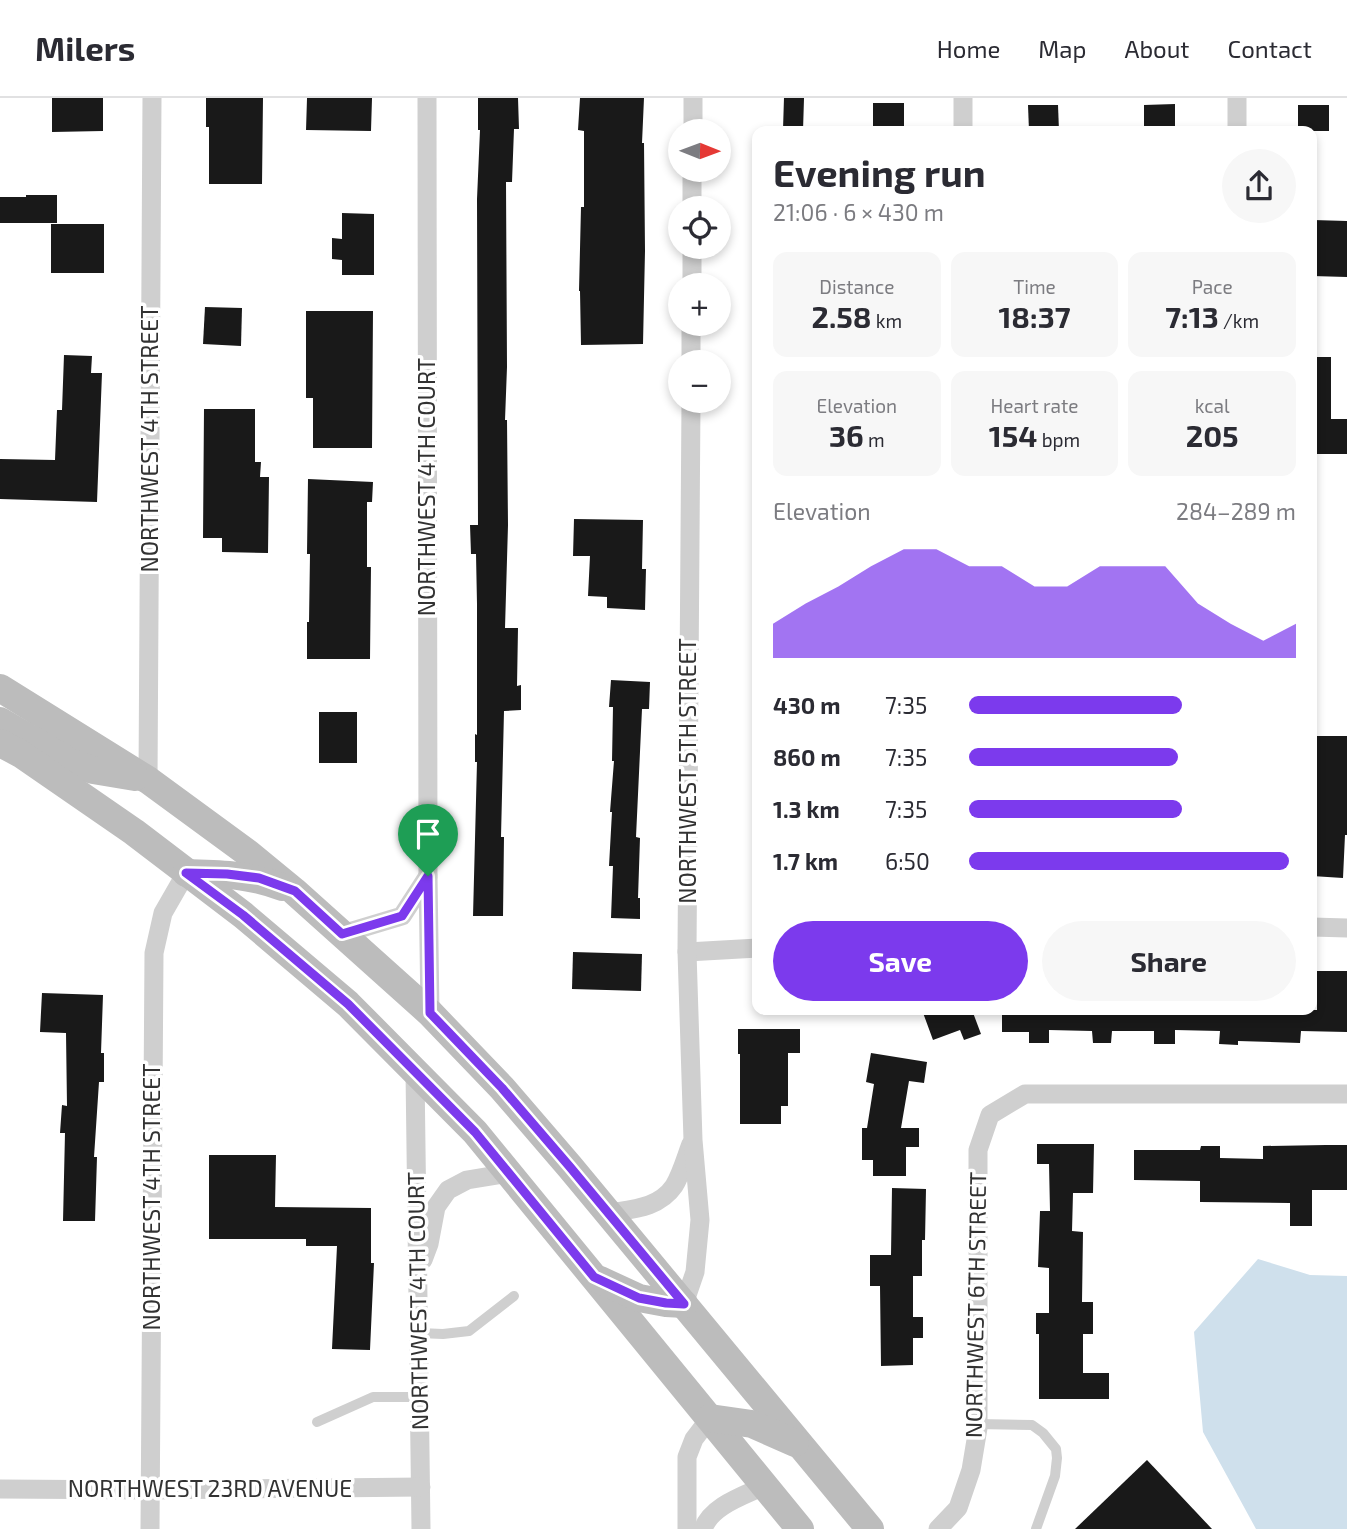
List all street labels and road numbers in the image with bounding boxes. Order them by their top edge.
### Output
street label: NORTHWEST 4TH STREET [135,305,163,573]
street label: NORTHWEST 4TH COURT [412,358,440,616]
street label: NORTHWEST 5TH STREET [673,638,701,904]
street label: NORTHWEST 4TH STREET [137,1063,165,1331]
street label: NORTHWEST 4TH COURT [401,1172,433,1430]
street label: NORTHWEST 6TH STREET [959,1172,991,1438]
street label: NORTHWEST 23RD AVENUE [68,1474,352,1502]

